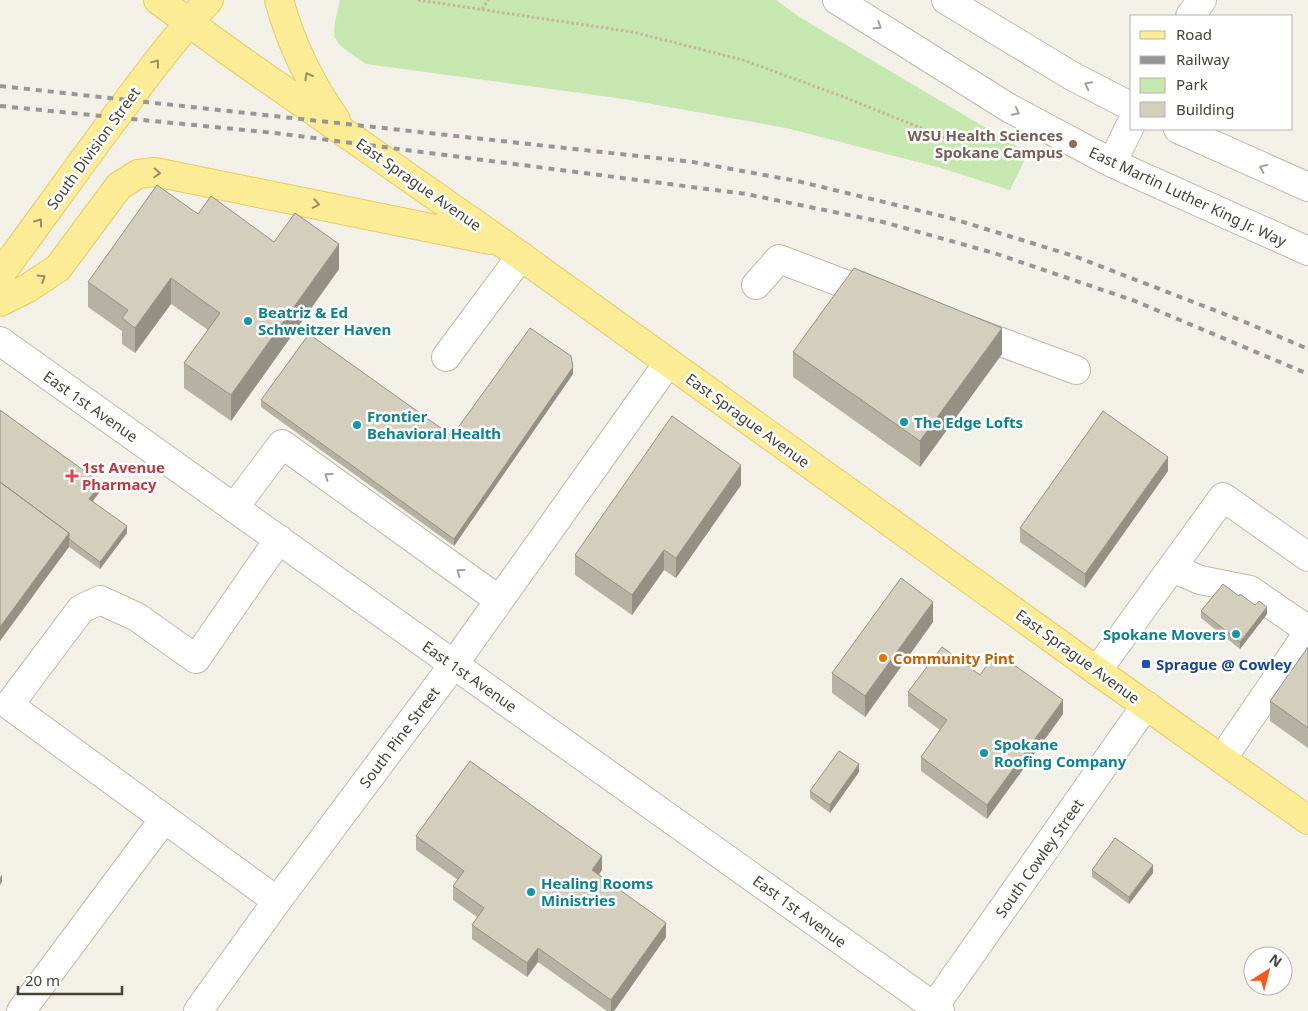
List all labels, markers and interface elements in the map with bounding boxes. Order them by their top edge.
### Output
legend [1130,15,1293,130]
one-way arrow [872,20,881,30]
text: Road [1176,24,1212,44]
text: Railway [1176,49,1230,69]
one-way arrow [151,60,159,69]
one-way arrow [305,73,315,82]
text: Park [1176,74,1208,94]
one-way arrow [1085,81,1094,91]
street label: South Division Street [42,82,145,213]
text: Building [1176,99,1234,119]
one-way arrow [1010,106,1019,116]
place label: WSU Health Sciences Spokane Campus [908,125,1063,162]
street label: East Sprague Avenue [352,133,486,235]
marker: WSU Health Sciences Spokane Campus [1067,138,1079,150]
street label: East Martin Luther King Jr. Way [1086,141,1290,251]
one-way arrow [1259,164,1268,174]
one-way arrow [154,168,162,179]
one-way arrow [312,199,321,209]
one-way arrow [33,218,42,227]
one-way arrow [37,275,46,285]
place label: Beatriz & Ed Schweitzer Haven [258,302,391,339]
marker: Beatriz & Ed Schweitzer Haven [242,315,254,327]
street label: East 1st Avenue [40,366,142,446]
street label: East Sprague Avenue [682,368,814,472]
place label: Frontier Behavioral Health [367,406,501,443]
place label: The Edge Lofts [914,412,1023,432]
marker: The Edge Lofts [898,416,910,428]
marker: Frontier Behavioral Health [351,419,363,431]
place label: 1st Avenue Pharmacy [82,457,165,494]
marker: 1st Avenue Pharmacy [66,470,78,482]
one-way arrow [325,474,334,482]
one-way arrow [456,569,466,578]
street label: East Sprague Avenue [1012,604,1144,708]
place label: Spokane Movers [1103,624,1226,644]
marker: Spokane Movers [1230,628,1242,640]
street label: East 1st Avenue [419,636,521,716]
place label: Community Pint [893,648,1015,668]
marker: Community Pint [877,652,889,664]
place label: Sprague @ Cowley [1156,654,1292,674]
marker: Sprague @ Cowley [1140,658,1152,670]
street label: South Pine Street [354,682,444,792]
place label: Spokane Roofing Company [994,734,1127,771]
marker: Spokane Roofing Company [978,747,990,759]
street label: South Cowley Street [990,794,1088,921]
street label: East 1st Avenue [749,870,851,952]
place label: Healing Rooms Ministries [541,873,653,910]
marker: Healing Rooms Ministries [525,886,537,898]
north arrow [1243,946,1293,996]
text: N [1266,949,1286,971]
scale bar [18,964,121,996]
text: 20 m [25,970,60,990]

